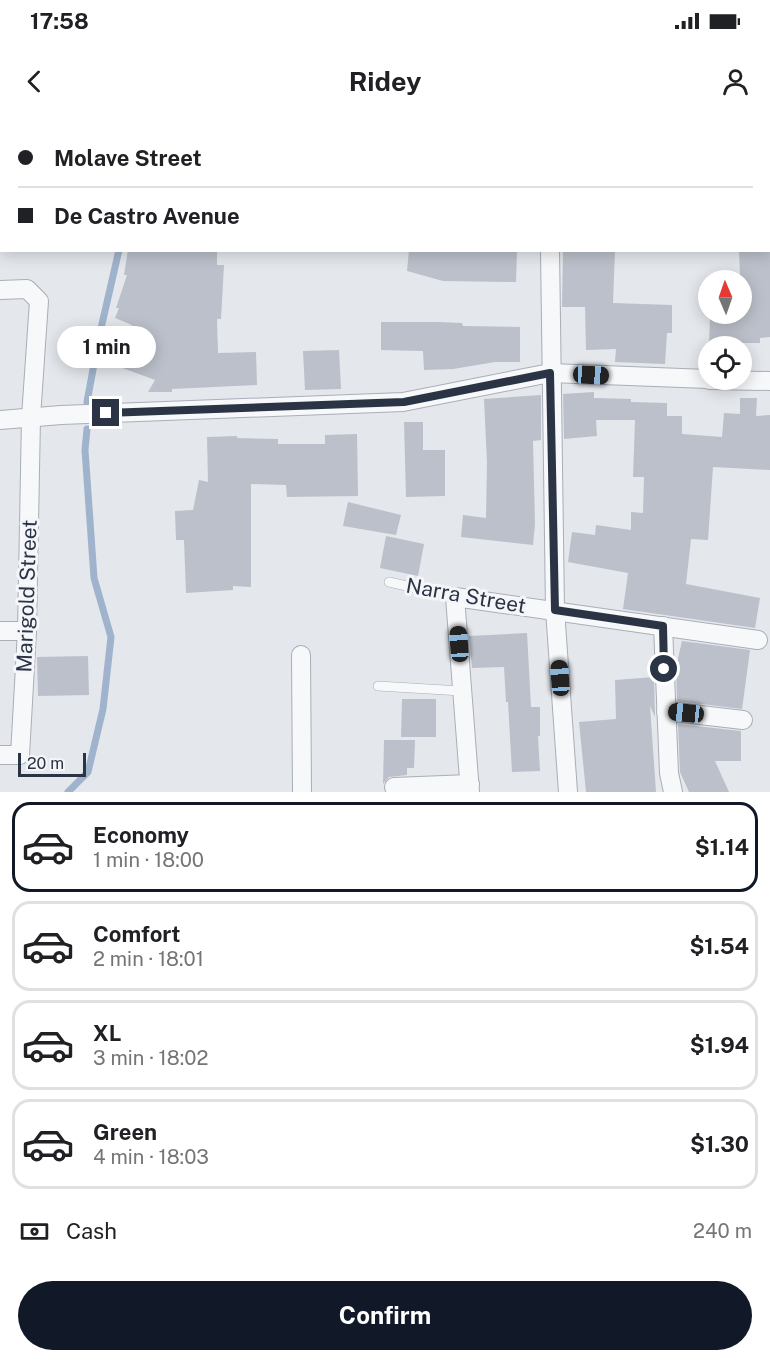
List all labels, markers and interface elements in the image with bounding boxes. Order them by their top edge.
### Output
text: 17:58 [30,8,89,34]
icon: back [18,65,51,98]
text: Ridey [349,65,421,97]
icon: person [719,65,752,98]
text: Molave Street [54,145,202,171]
text: De Castro Avenue [54,203,240,229]
north arrow [698,270,752,324]
map controls [698,270,752,390]
callout: 1 min [57,326,156,368]
text: 1 min [82,335,131,359]
button: locate [698,336,752,390]
car [573,365,609,385]
route end [92,399,119,426]
street label: Marigold Street [11,519,42,673]
street label: Narra Street [404,573,528,618]
car [449,625,469,663]
route start [650,655,677,682]
car [550,659,570,697]
car [667,702,705,724]
scale bar [18,750,86,778]
text: 20 m [27,754,64,773]
icon: car [21,820,75,874]
text: Economy [93,822,189,848]
text: $1.14 [695,834,749,860]
text: 1 min · 18:00 [93,848,204,872]
icon: car [21,919,75,973]
text: Comfort [93,921,180,947]
text: $1.54 [689,933,749,959]
text: 2 min · 18:01 [93,947,204,971]
icon: car [21,1018,75,1072]
text: XL [93,1020,121,1046]
text: $1.94 [690,1032,749,1058]
text: 3 min · 18:02 [93,1046,208,1070]
icon: car [21,1117,75,1171]
text: Green [93,1119,157,1145]
text: $1.30 [690,1131,749,1157]
text: 4 min · 18:03 [93,1145,209,1169]
icon: cash [18,1215,51,1248]
text: Cash [66,1218,117,1244]
text: 240 m [693,1219,752,1243]
button: Confirm [18,1281,752,1350]

